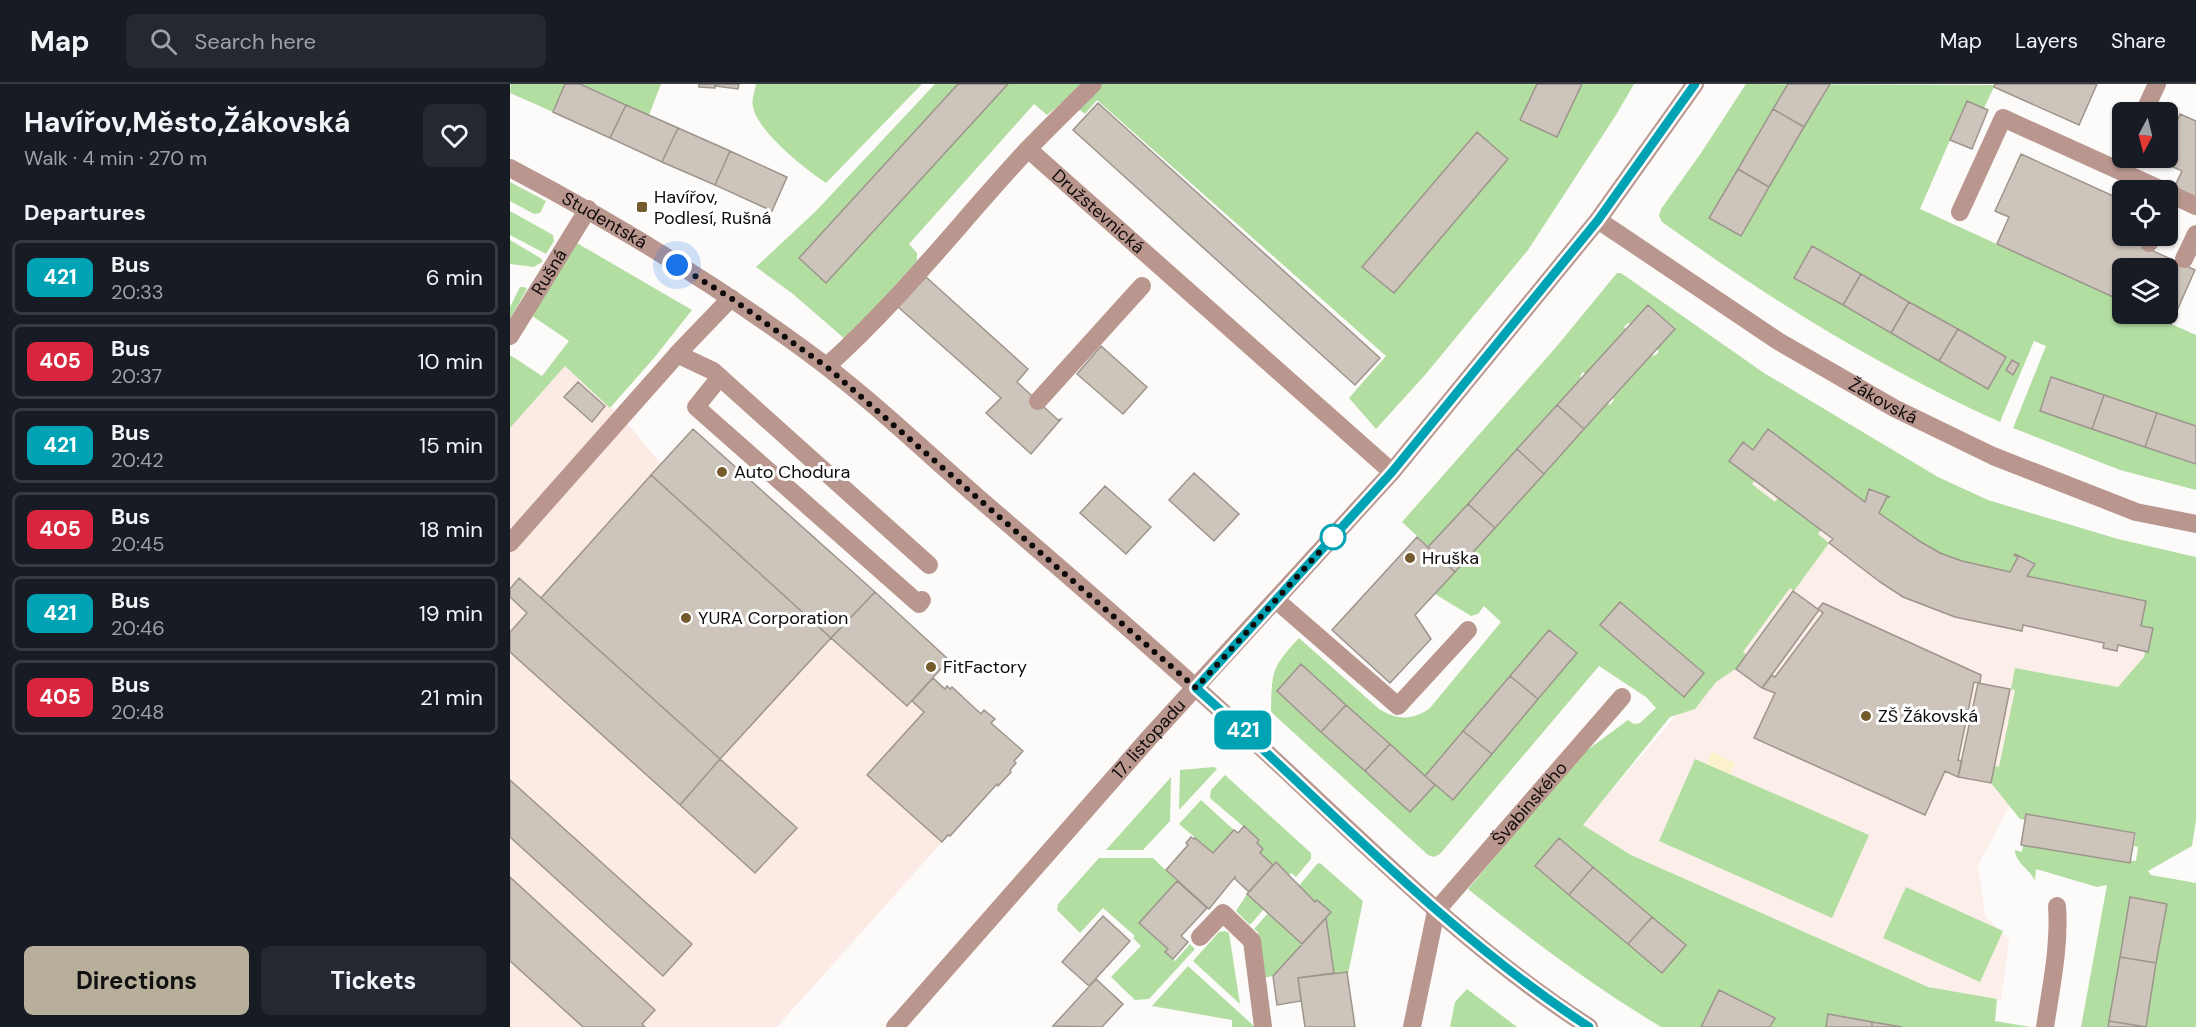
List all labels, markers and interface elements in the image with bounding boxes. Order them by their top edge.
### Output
search box [126,14,546,68]
text: Map [30,23,90,60]
icon: search [147,25,180,58]
text: Search here [195,27,316,56]
text: Map [1940,27,1982,55]
text: Layers [2015,27,2078,55]
text: Share [2111,27,2166,55]
north arrow [2112,102,2178,168]
map controls [2112,102,2178,324]
text: Havířov,Město,Žákovská [24,104,350,141]
button: heart [423,104,486,167]
text: Walk · 4 min · 270 m [24,145,207,171]
street label: Družstevnická [1047,164,1150,259]
button: locate [2112,180,2178,246]
place label: Havířov, Podlesí, Rušná [654,185,771,230]
street label: Studentská [558,186,652,254]
text: Departures [24,198,146,227]
marker: Havířov, Podlesí, Rušná [635,200,649,214]
street label: Rušná [526,244,573,300]
text: Bus [111,250,150,279]
your location [662,250,692,280]
button: layers [2112,258,2178,324]
text: 421 [43,263,77,291]
text: 6 min [426,263,483,292]
text: 20:33 [111,279,164,305]
text: Bus [111,334,150,363]
text: 405 [39,347,81,375]
text: 10 min [418,347,483,376]
text: 20:37 [111,363,162,389]
street label: Žákovská [1844,372,1921,430]
text: Bus [111,418,150,447]
text: 421 [43,431,77,459]
text: 15 min [419,431,483,460]
text: 20:42 [111,447,164,473]
place label: Auto Chodura [734,460,850,484]
marker: Auto Chodura [715,465,729,479]
text: Bus [111,502,150,531]
text: 405 [39,515,81,543]
text: 18 min [419,515,483,544]
unlabelled marker [1320,524,1346,550]
text: 20:45 [111,531,164,557]
place label: Hruška [1422,546,1479,570]
marker: Hruška [1403,551,1417,565]
text: Bus [111,586,150,615]
text: 421 [43,599,77,627]
text: 19 min [419,599,483,628]
place label: YURA Corporation [698,606,848,630]
marker: YURA Corporation [679,611,693,625]
text: 20:46 [111,615,165,641]
place label: FitFactory [943,655,1027,679]
marker: FitFactory [924,660,938,674]
text: Bus [111,670,150,699]
text: 405 [39,683,81,711]
text: 21 min [420,683,483,712]
street label: 17. listopadu [1107,694,1191,784]
text: 20:48 [111,699,164,725]
place label: ZŠ Žákovská [1878,704,1978,728]
marker: ZŠ Žákovská [1859,709,1873,723]
line badge: 421 [1208,710,1278,750]
text: 421 [1226,716,1260,744]
street label: Švabinského [1486,756,1573,851]
button: Directions [24,946,249,1015]
button: Tickets [261,946,486,1015]

